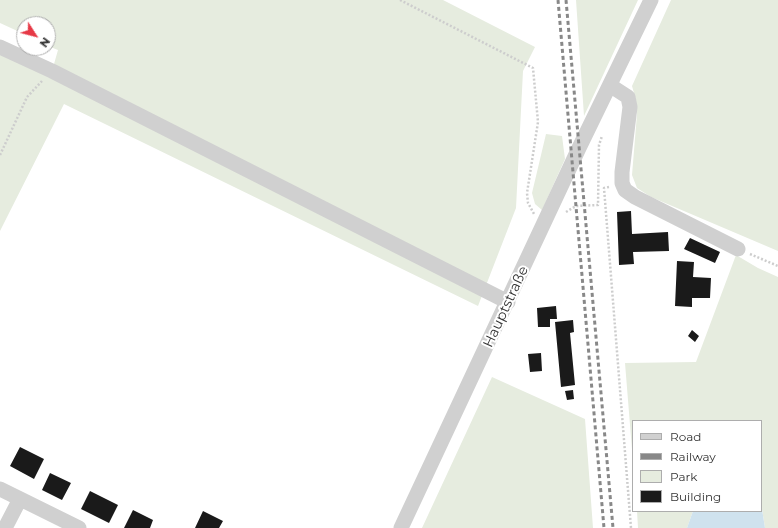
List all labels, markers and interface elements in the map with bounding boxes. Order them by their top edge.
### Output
north arrow [16,16,56,56]
text: N [37,35,53,50]
street label: Hauptstraße [480,264,532,350]
legend [632,420,762,512]
text: Road [670,429,701,444]
text: Railway [670,449,716,464]
text: Park [670,469,697,484]
text: Building [670,489,721,504]

